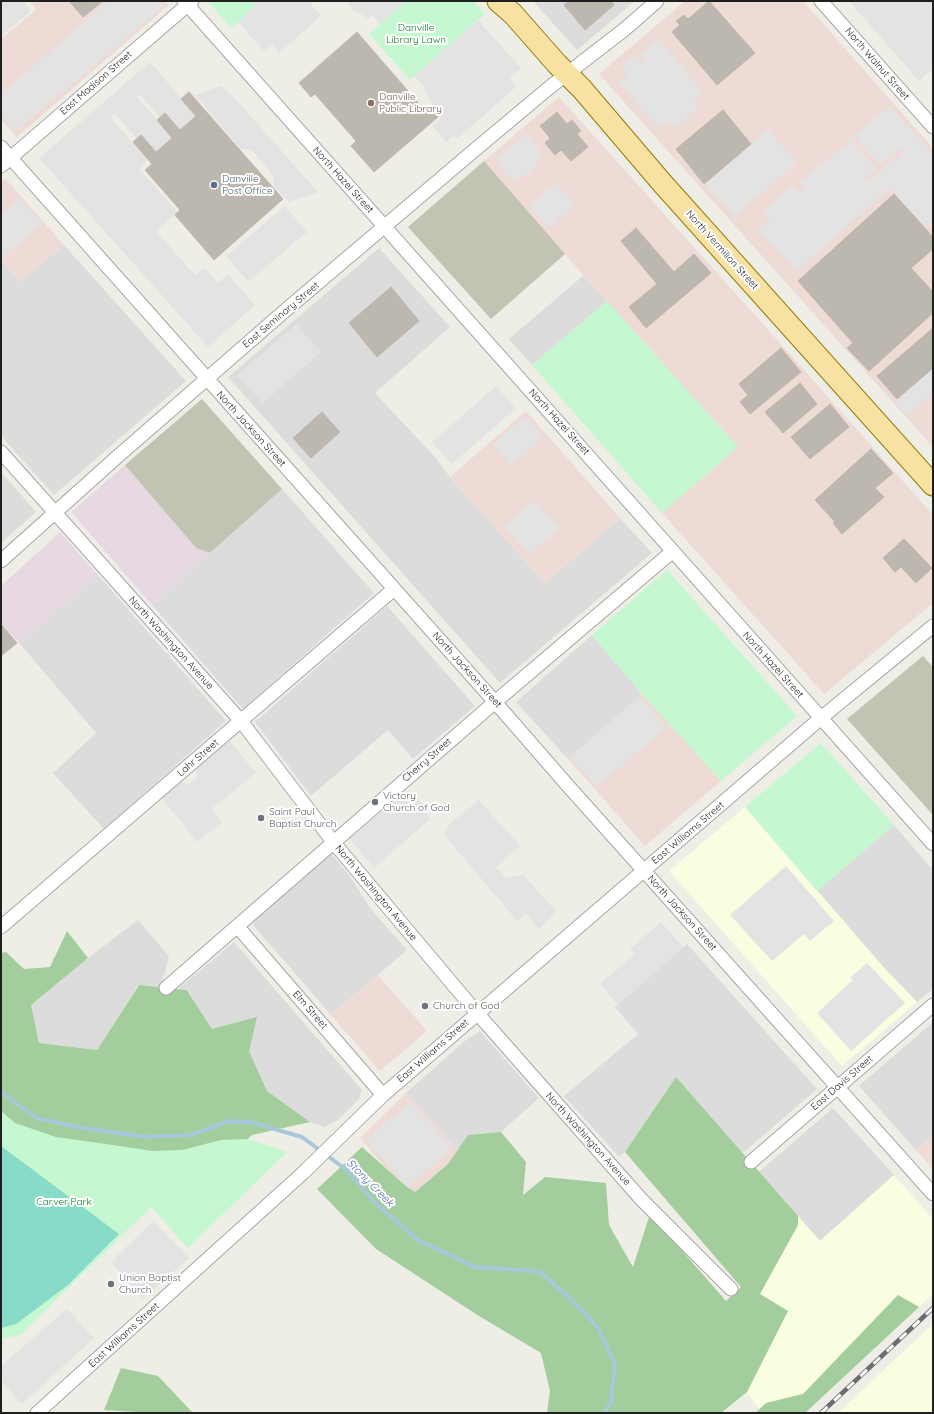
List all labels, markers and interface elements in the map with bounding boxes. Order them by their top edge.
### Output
park label: Danville Library Lawn [386,22,446,46]
street label: North Walnut Street [842,25,912,103]
street label: East Madison Street [57,48,135,118]
place label: Danville Public Library [379,91,442,114]
marker: Danville Public Library [366,98,376,108]
street label: North Hazel Street [310,144,376,216]
place label: Danville Post Office [222,173,273,196]
marker: Danville Post Office [209,180,219,190]
street label: North Vermilion Street [683,208,761,292]
street label: East Seminary Street [240,279,322,351]
street label: North Hazel Street [526,386,592,458]
street label: North Jackson Street [214,389,288,469]
street label: North Washington Avenue [126,594,216,692]
street label: North Hazel Street [740,629,806,701]
street label: North Jackson Street [430,630,504,710]
street label: Cherry Street [400,735,454,785]
street label: Lahr Street [175,737,221,779]
place label: Victory Church of God [383,790,450,814]
marker: Victory Church of God [370,797,380,807]
street label: East Williams Street [649,799,727,867]
place label: Saint Paul Baptist Church [269,806,336,830]
marker: Saint Paul Baptist Church [256,813,266,823]
street label: North Washington Avenue [332,843,420,943]
street label: North Jackson Street [645,873,719,953]
street label: Elm Street [290,988,330,1032]
place label: Church of God [433,1000,500,1012]
marker: Church of God [420,1001,430,1011]
street label: East Williams Street [395,1017,471,1085]
street label: East Davis Street [809,1053,875,1113]
street label: North Washington Avenue [543,1090,633,1188]
water label: Stony Creek [344,1157,396,1209]
park label: Carver Park [36,1196,92,1208]
place label: Union Baptist Church [119,1272,181,1296]
marker: Union Baptist Church [106,1279,116,1289]
street label: East Williams Street [86,1300,162,1370]

